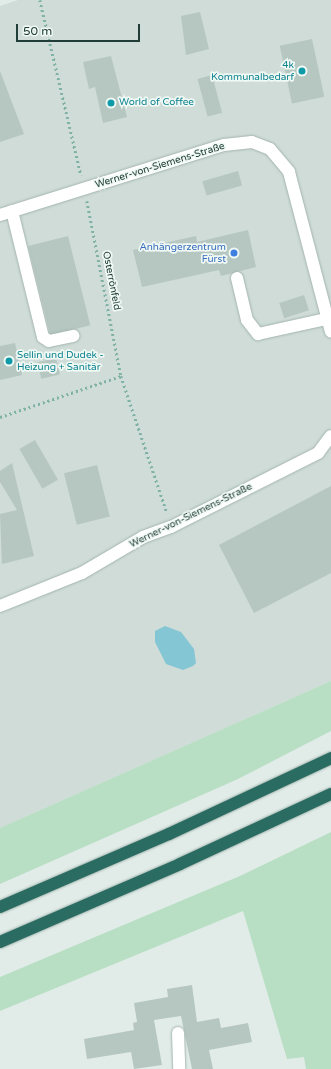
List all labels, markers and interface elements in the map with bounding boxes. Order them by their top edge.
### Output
scale bar [18,16,142,42]
text: 50 m [23,24,52,38]
place label: 4k Kommunalbedarf [211,59,294,82]
marker: 4k Kommunalbedarf [297,66,307,76]
place label: World of Coffee [119,97,194,109]
marker: World of Coffee [106,98,116,108]
street label: Werner-von-Siemens-Straße [94,141,226,191]
place label: Anhängerzentrum Fürst [139,241,226,264]
marker: Anhängerzentrum Fürst [229,248,239,258]
street label: Osterrönfeld [99,251,123,311]
place label: Sellin und Dudek - Heizung + Sanitär [17,349,104,372]
marker: Sellin und Dudek - Heizung + Sanitär [4,356,14,366]
street label: Werner-von-Siemens-Straße [128,481,254,551]

